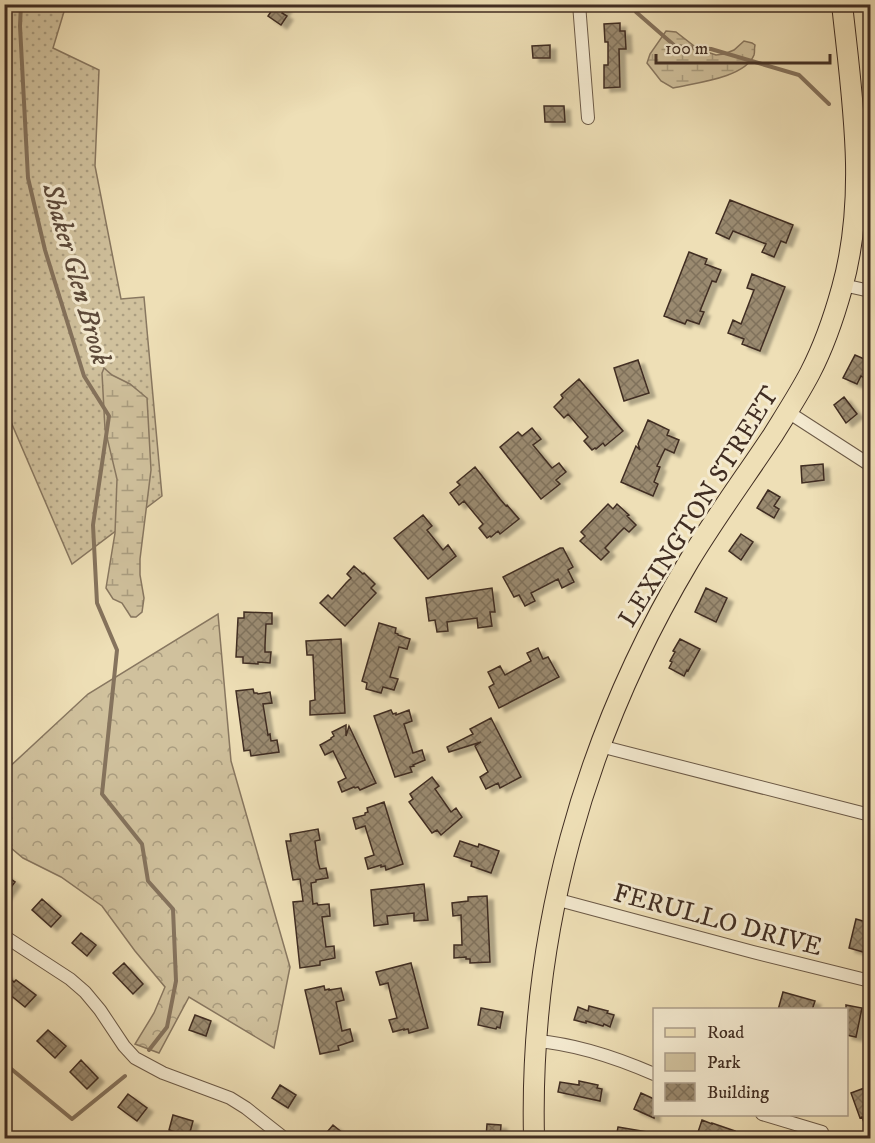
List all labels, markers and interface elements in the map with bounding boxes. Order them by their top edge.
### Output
scale bar [656,27,830,65]
text: 100 m [665,38,708,60]
water label: Shaker Glen Brook [34,178,118,370]
street label: LEXINGTON STREET [612,380,787,633]
street label: FERULLO DRIVE [610,877,826,964]
legend [653,1008,848,1116]
text: Road [707,1022,744,1044]
text: Park [707,1052,741,1074]
text: Building [707,1082,769,1104]

